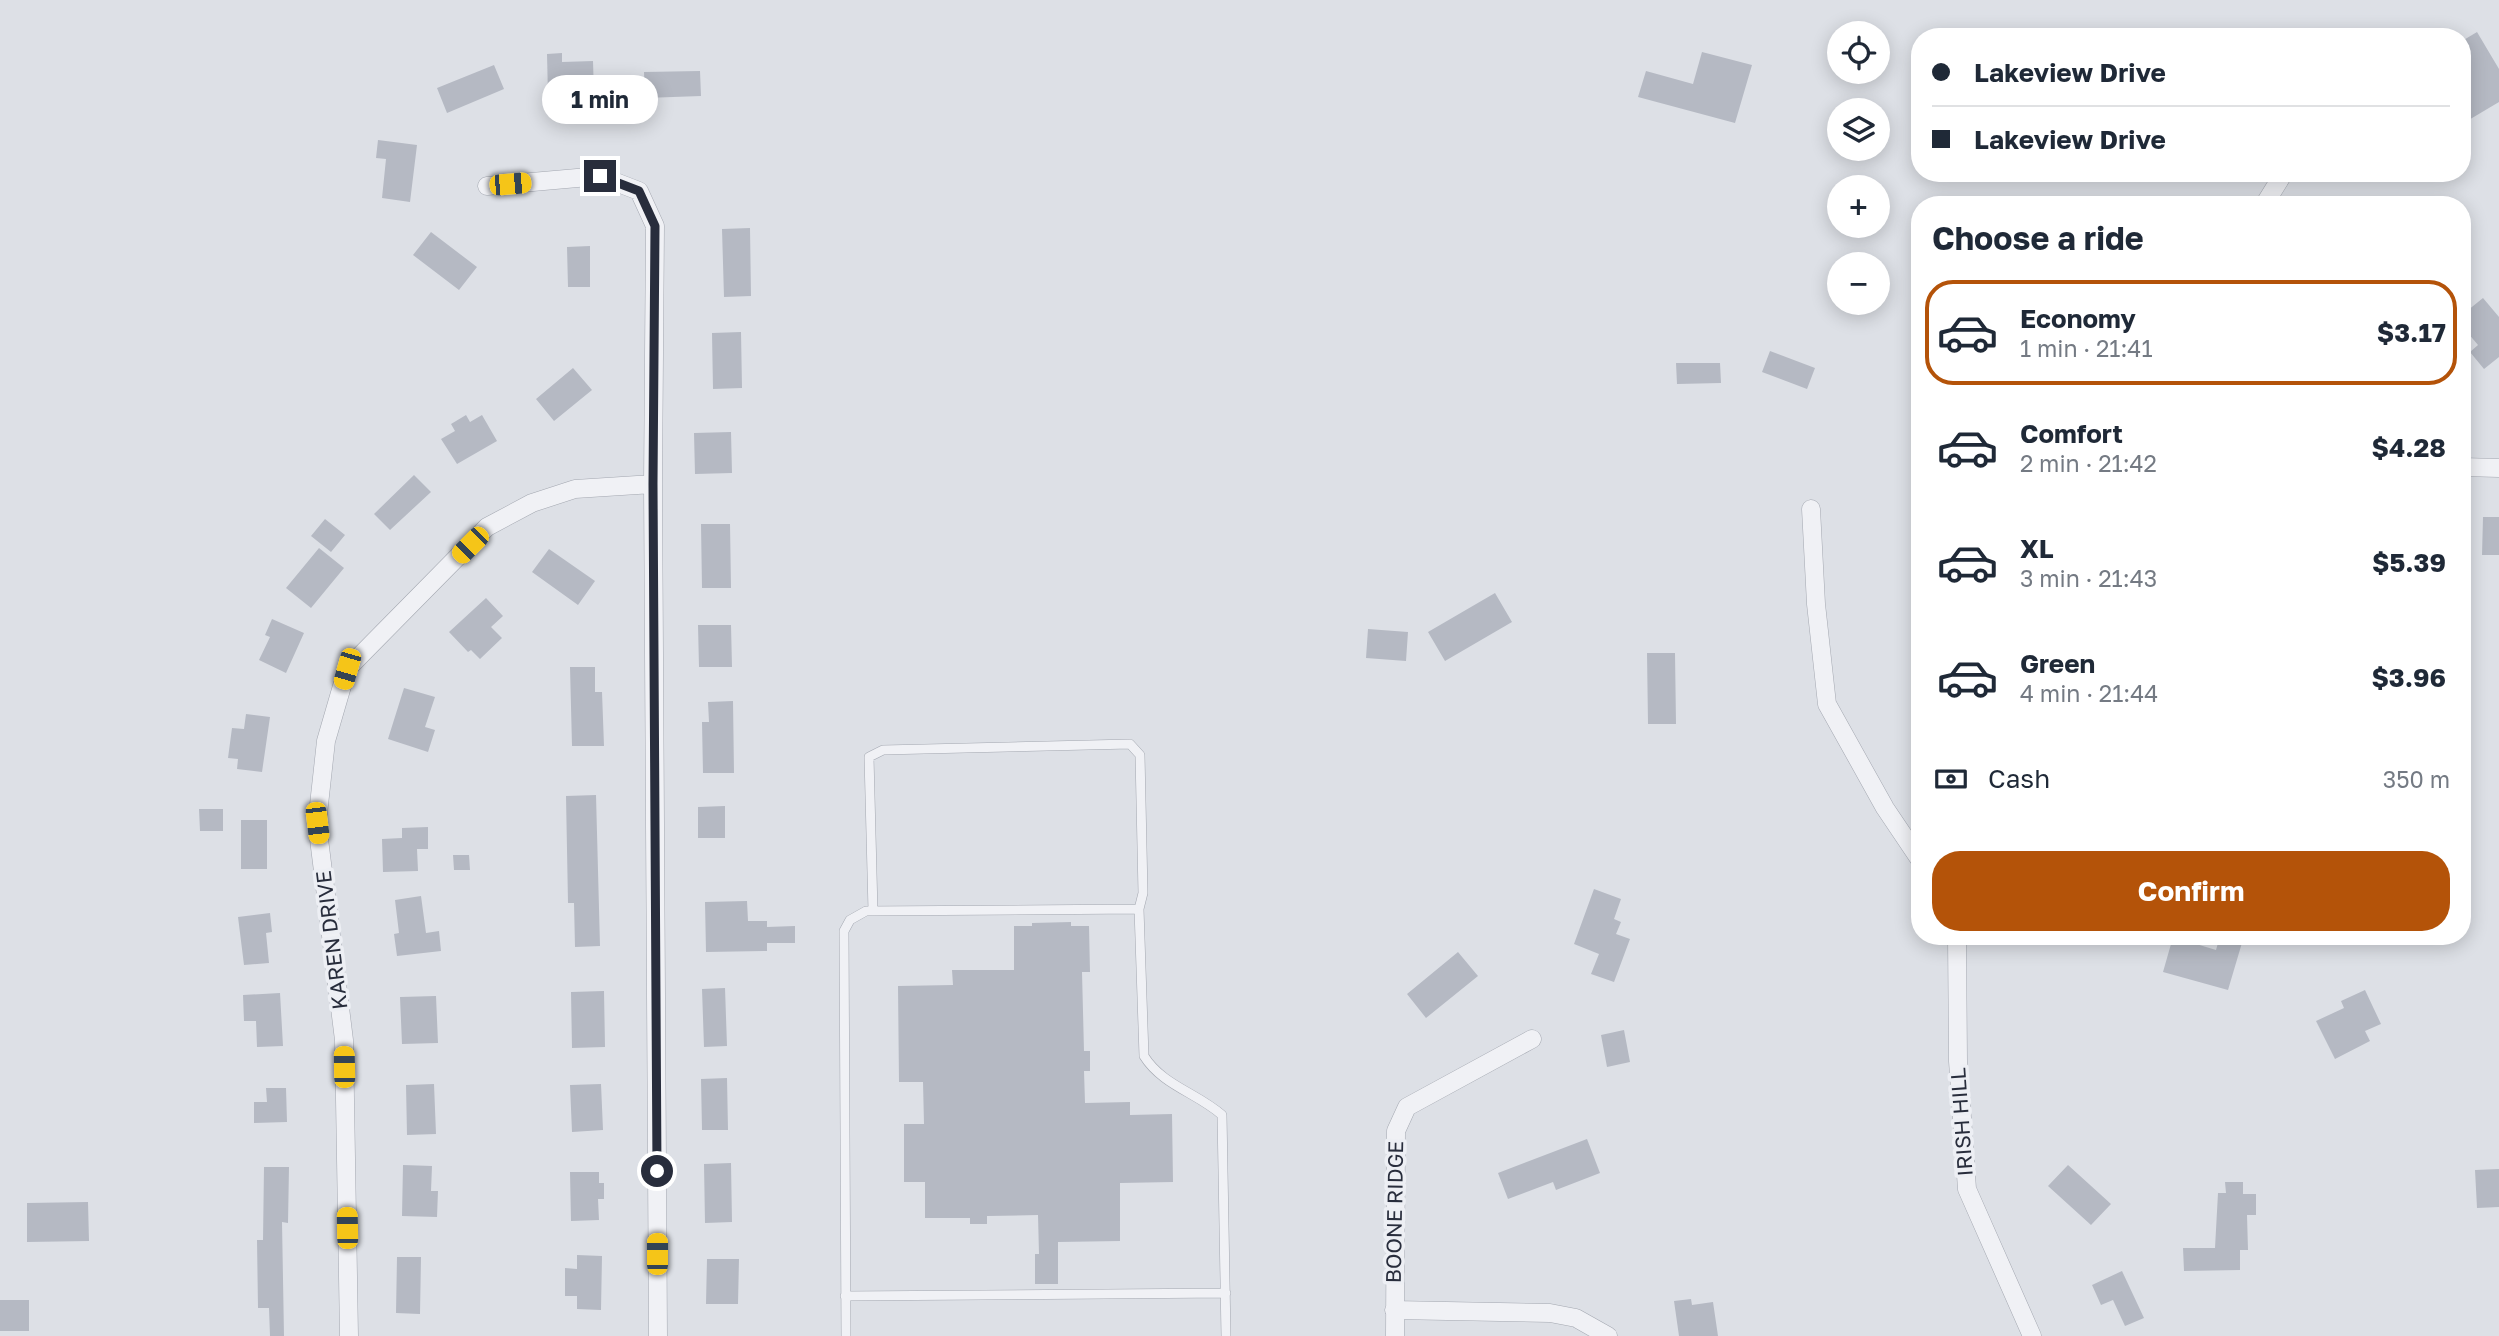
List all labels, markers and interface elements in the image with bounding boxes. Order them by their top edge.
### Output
map controls [1827,21,1890,315]
button: locate [1827,21,1890,84]
text: Lakeview Drive [1974,57,2166,88]
callout: 1 min [542,74,658,124]
text: 1 min [571,85,629,113]
button: layers [1827,98,1890,161]
text: Lakeview Drive [1974,124,2166,155]
route end [584,160,616,192]
car [489,172,532,196]
button: + [1827,175,1890,238]
text: Choose a ride [1932,219,2144,257]
button: − [1827,252,1890,315]
icon: car [1936,301,1999,364]
text: Economy [2020,303,2136,334]
text: $3.17 [2377,317,2446,348]
text: 1 min · 21:41 [2020,334,2153,362]
icon: car [1936,416,1999,479]
text: Comfort [2020,418,2123,449]
text: $4.28 [2372,432,2446,463]
text: 2 min · 21:42 [2020,449,2157,477]
car [448,523,493,567]
icon: car [1936,531,1999,594]
text: XL [2020,533,2054,564]
text: $5.39 [2372,547,2446,578]
text: 3 min · 21:43 [2020,564,2157,592]
car [332,646,363,692]
icon: car [1936,646,1999,709]
text: Green [2020,648,2095,679]
text: $3.96 [2371,662,2446,693]
text: 4 min · 21:44 [2020,679,2158,707]
icon: cash [1932,760,1970,798]
text: Cash [1988,763,2050,794]
text: 350 m [2383,765,2450,793]
car [305,801,330,845]
button: Confirm [1932,851,2450,931]
street label: KAREN DRIVE [310,869,352,1011]
car [334,1046,355,1088]
street label: IRISH HILL [1944,1067,1978,1177]
street label: BOONE RIDGE [1380,1141,1408,1283]
route start [641,1155,673,1187]
car [337,1207,358,1249]
car [647,1233,668,1275]

